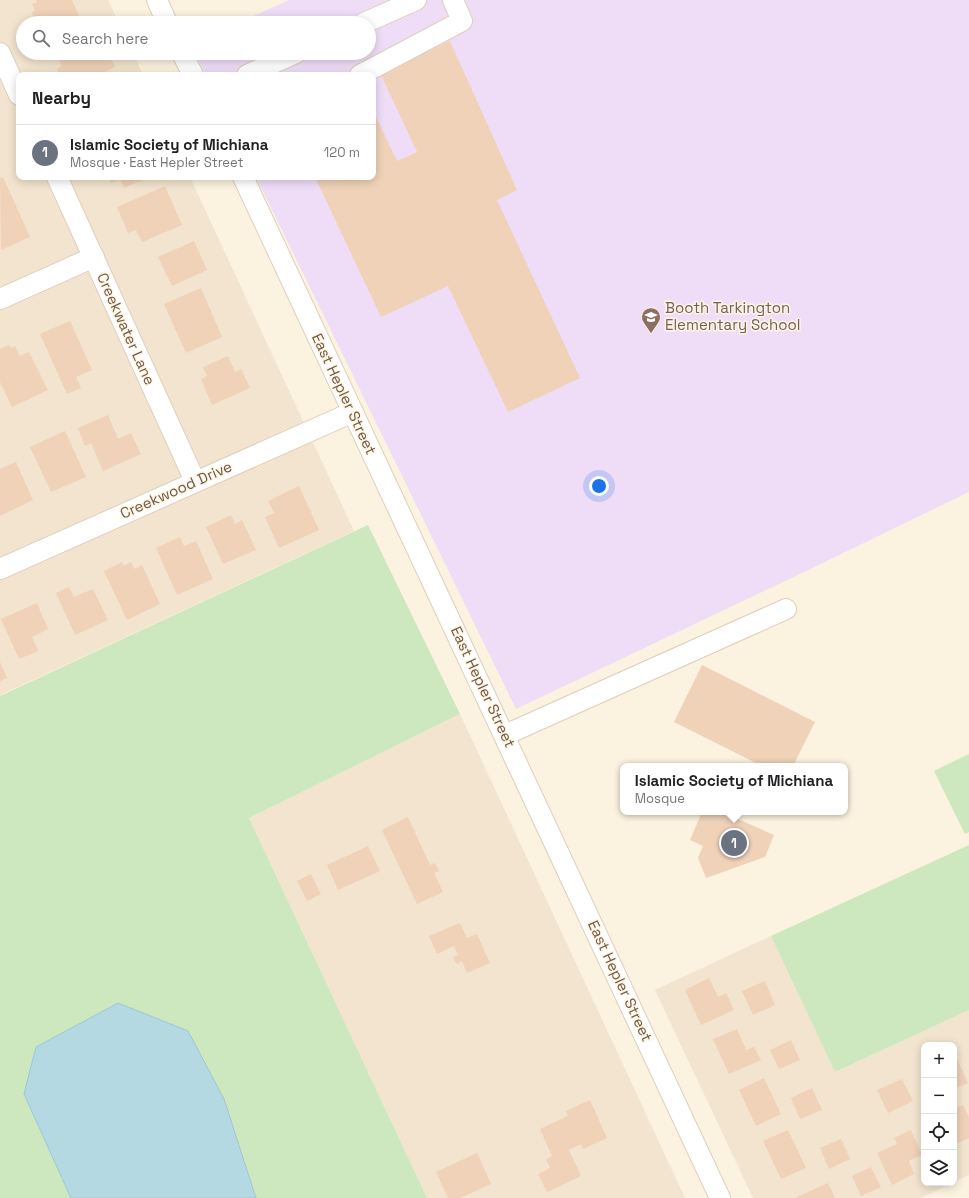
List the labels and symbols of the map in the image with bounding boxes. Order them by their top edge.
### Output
street label: Creekwater Lane [93,270,160,388]
place label: Booth Tarkington Elementary School [665,298,801,334]
school or university icon: Booth Tarkington Elementary School [640,306,662,334]
street label: East Hepler Street [308,330,381,458]
street label: Creekwood Drive [117,456,235,523]
your location [589,476,609,496]
street label: East Hepler Street [447,623,520,751]
pin: 1 [721,828,747,858]
street label: East Hepler Street [584,917,657,1045]

